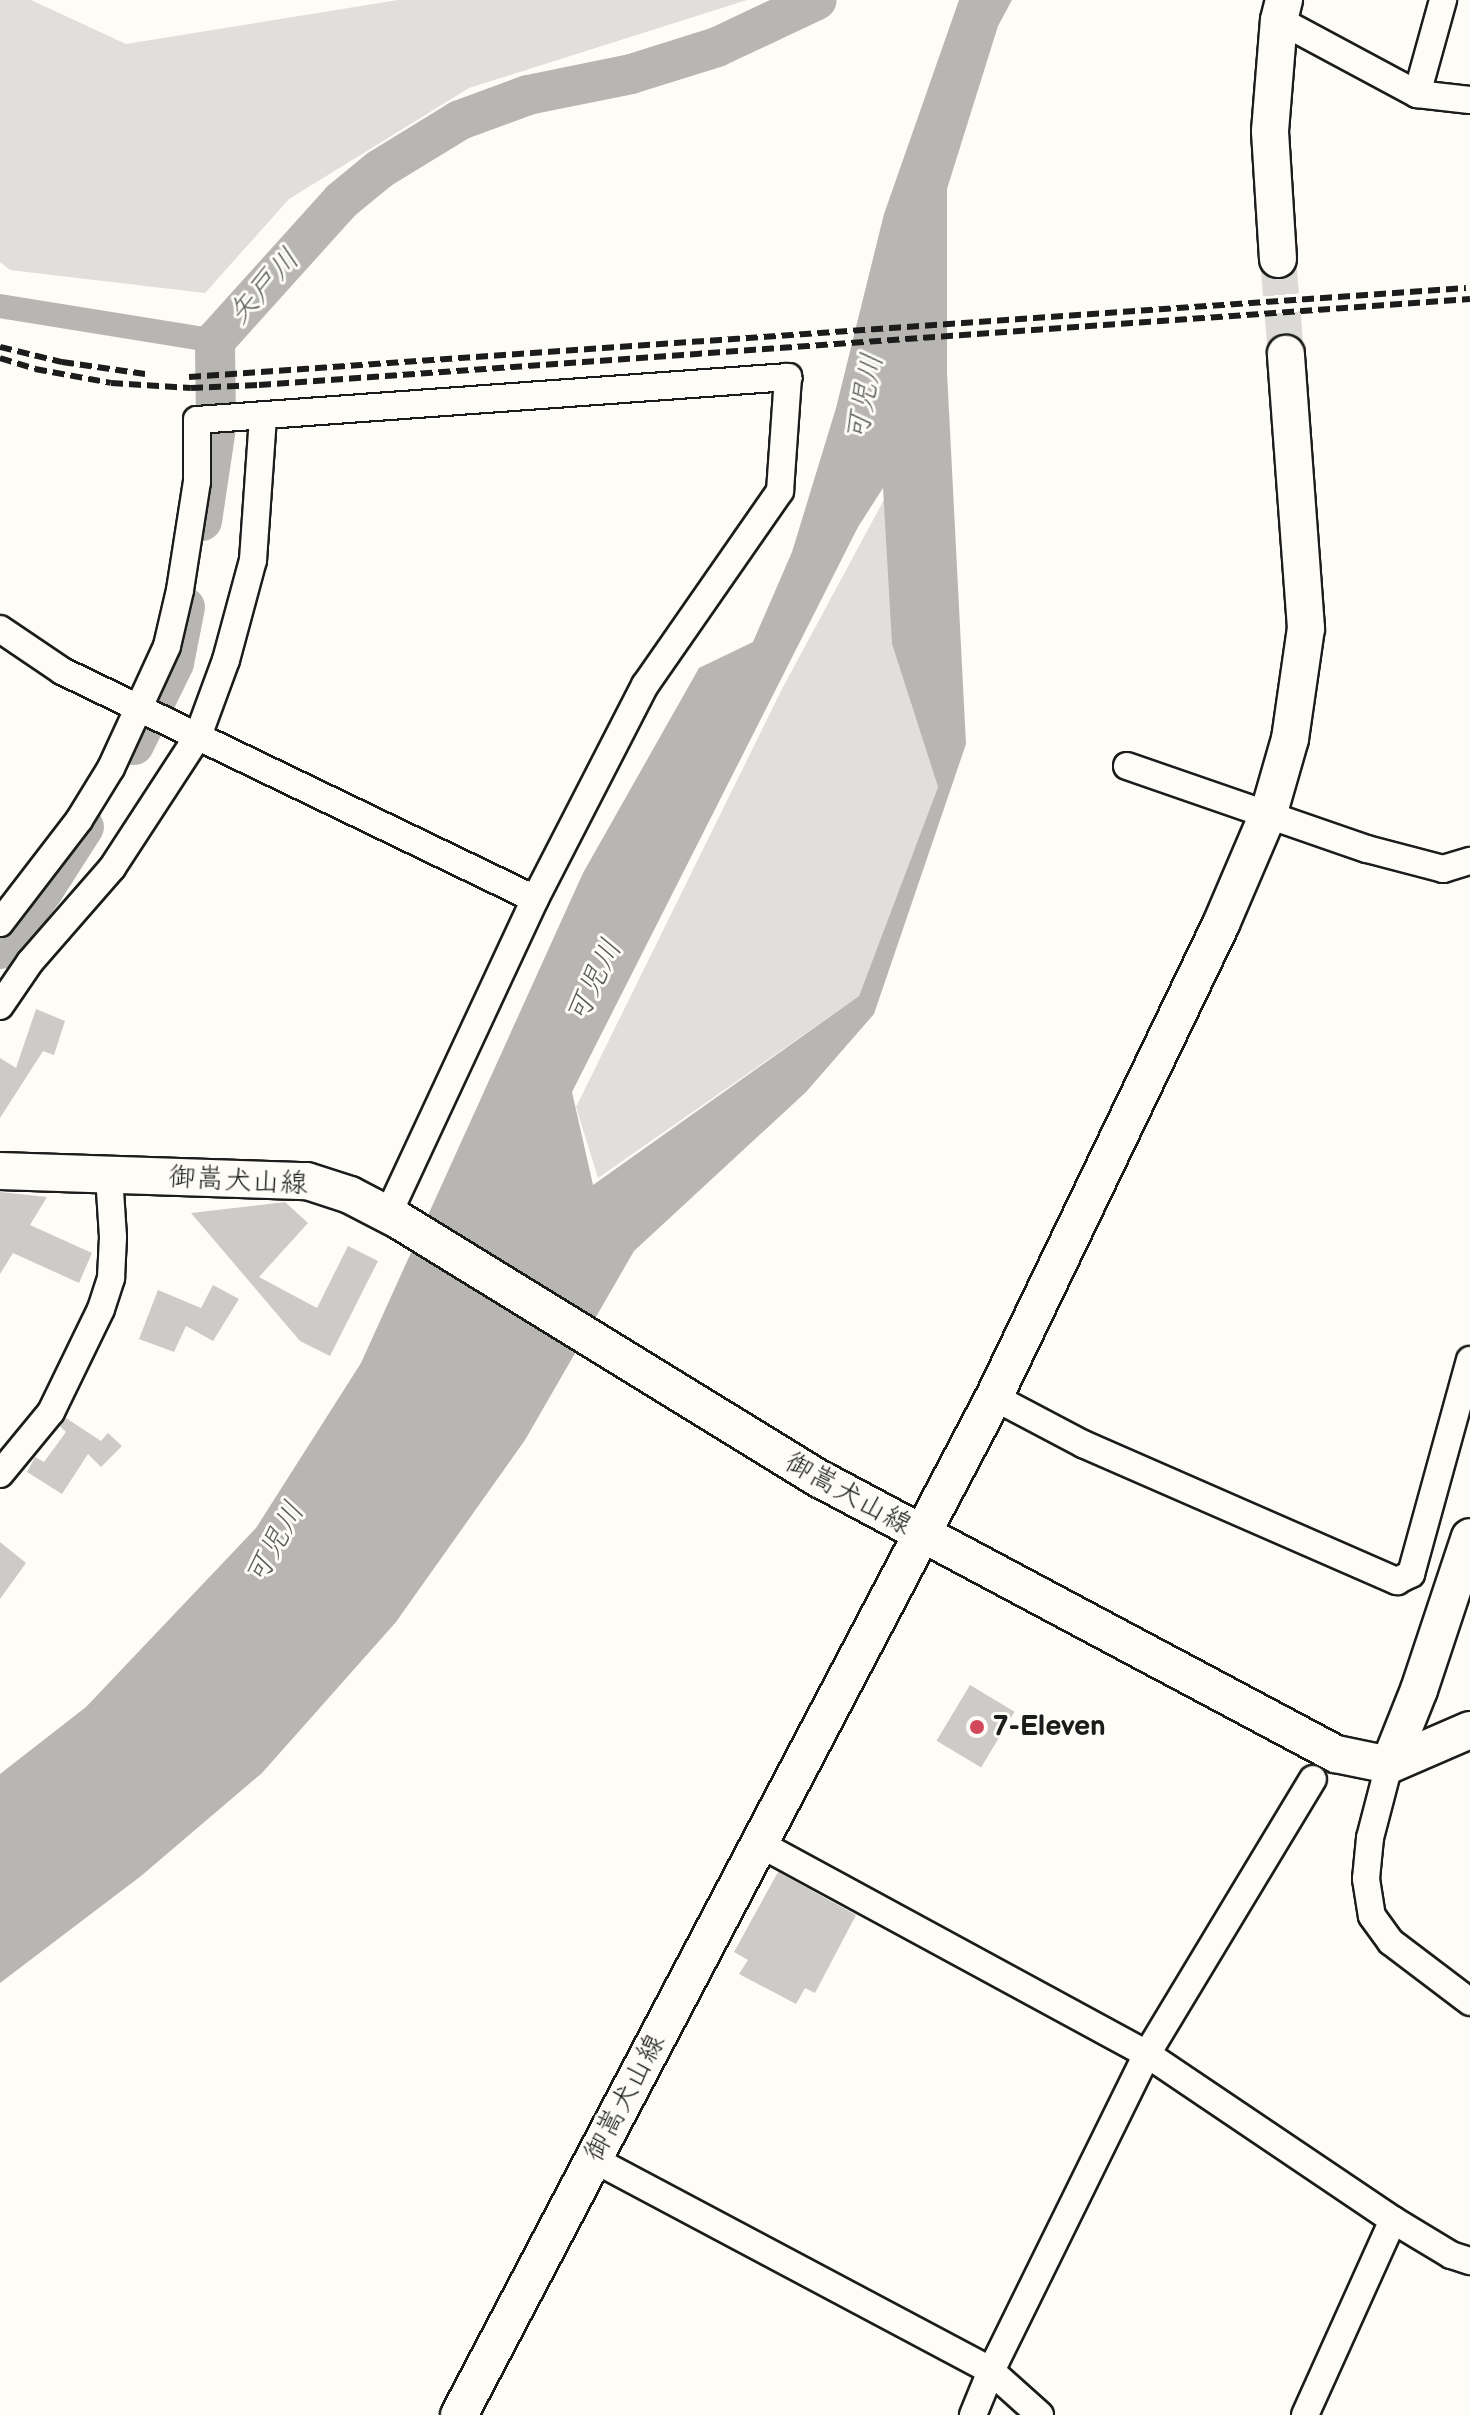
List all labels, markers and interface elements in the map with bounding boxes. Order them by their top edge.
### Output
water label: 矢戸川 [221,242,307,332]
water label: 可児川 [839,350,891,446]
water label: 可児川 [558,934,630,1030]
street label: 御嵩犬山線 [167,1161,309,1201]
street label: 御嵩犬山線 [779,1445,917,1543]
water label: 可児川 [237,1496,313,1592]
place label: 7-Eleven [993,1710,1106,1744]
marker: 7-Eleven [968,1718,986,1736]
street label: 御嵩犬山線 [577,2028,673,2168]

